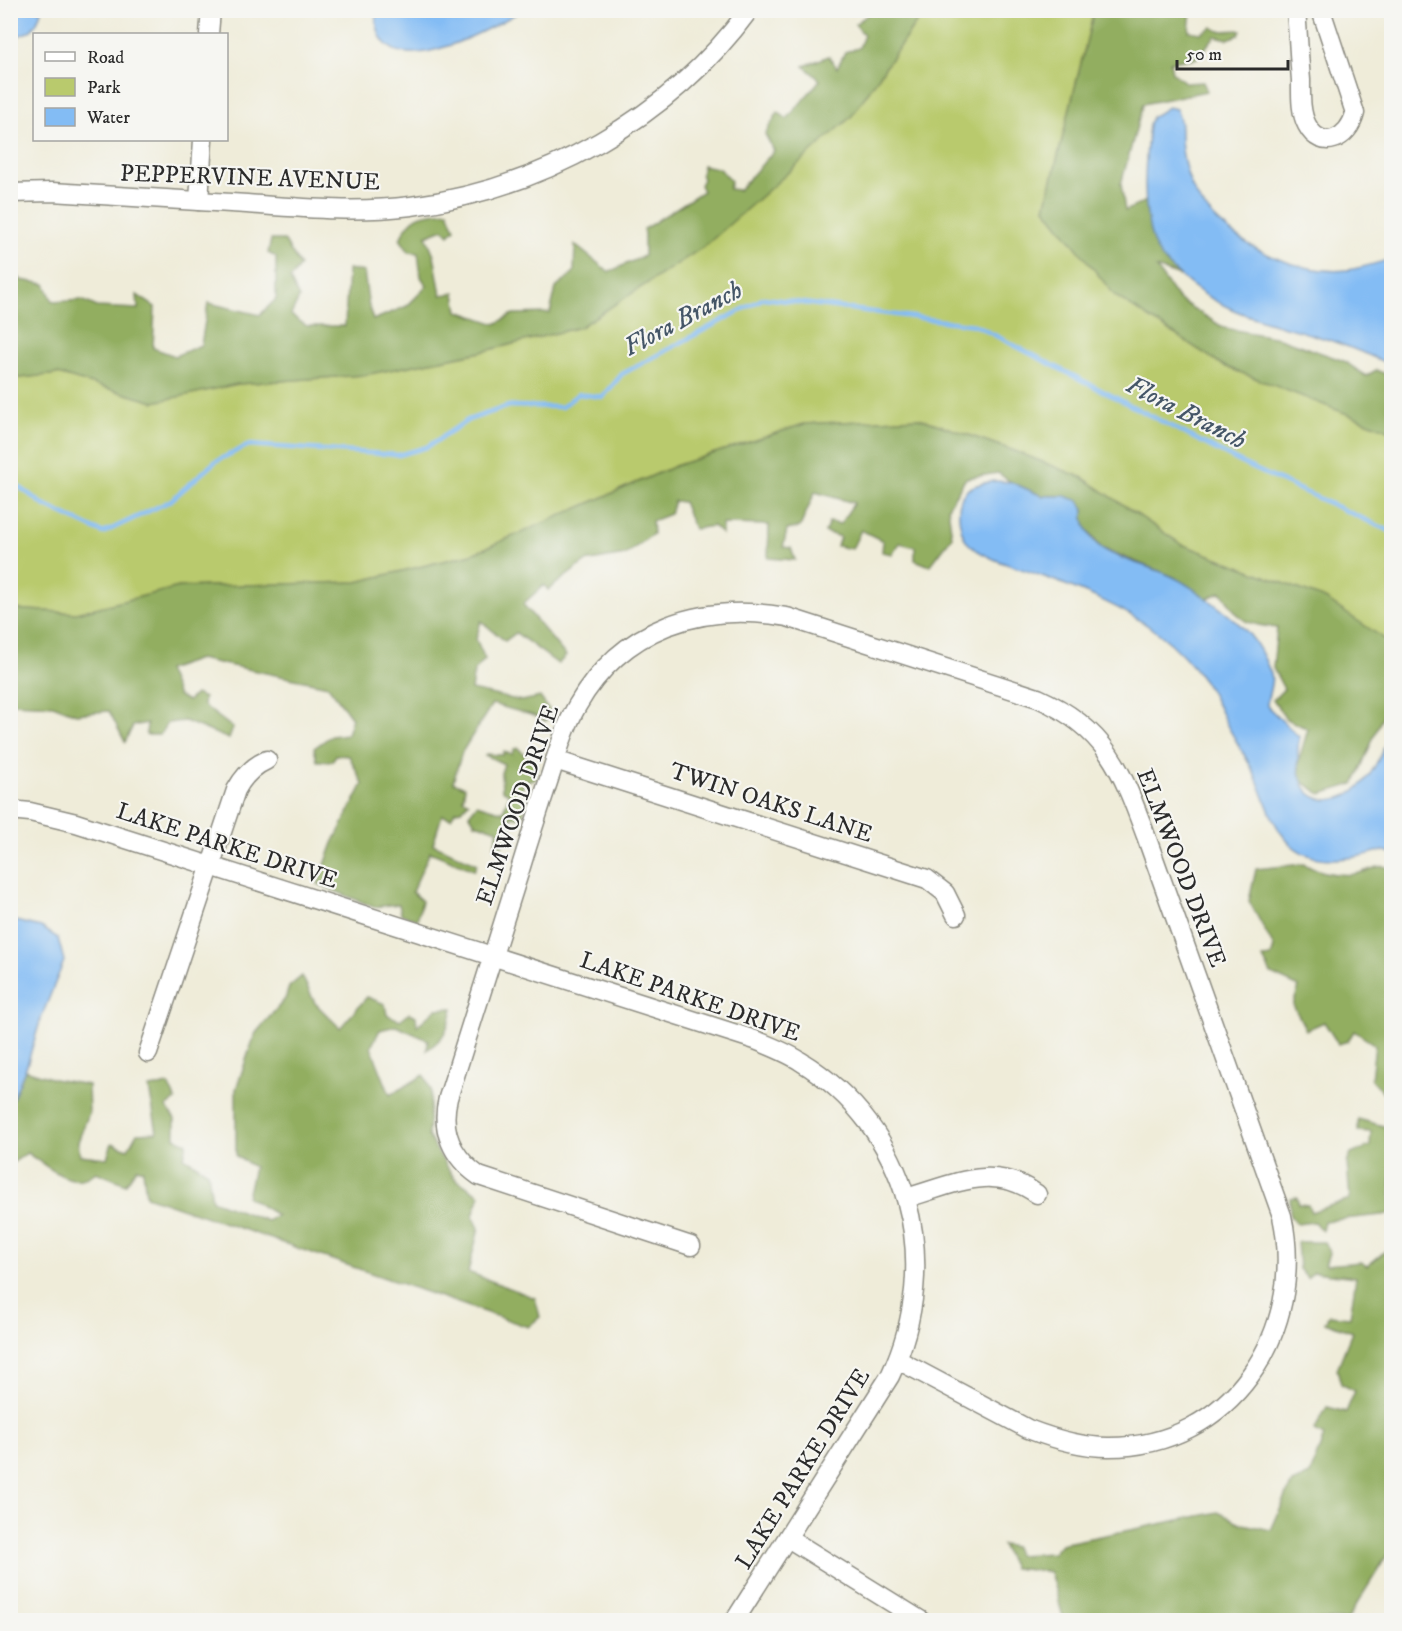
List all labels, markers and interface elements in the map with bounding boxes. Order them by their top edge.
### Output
legend [33,33,228,141]
scale bar [1177,33,1288,71]
text: 50 m [1186,44,1222,66]
text: Road [87,47,124,69]
text: Park [87,77,121,99]
text: Water [86,107,130,129]
street label: PEPPERVINE AVENUE [119,158,381,198]
water label: Flora Branch [618,274,749,364]
water label: Flora Branch [1120,369,1252,457]
street label: ELMWOOD DRIVE [470,701,566,909]
street label: TWIN OAKS LANE [666,756,876,850]
street label: ELMWOOD DRIVE [1129,764,1233,972]
street label: LAKE PARKE DRIVE [112,796,342,896]
street label: LAKE PARKE DRIVE [576,945,804,1049]
street label: LAKE PARKE DRIVE [729,1363,877,1575]

